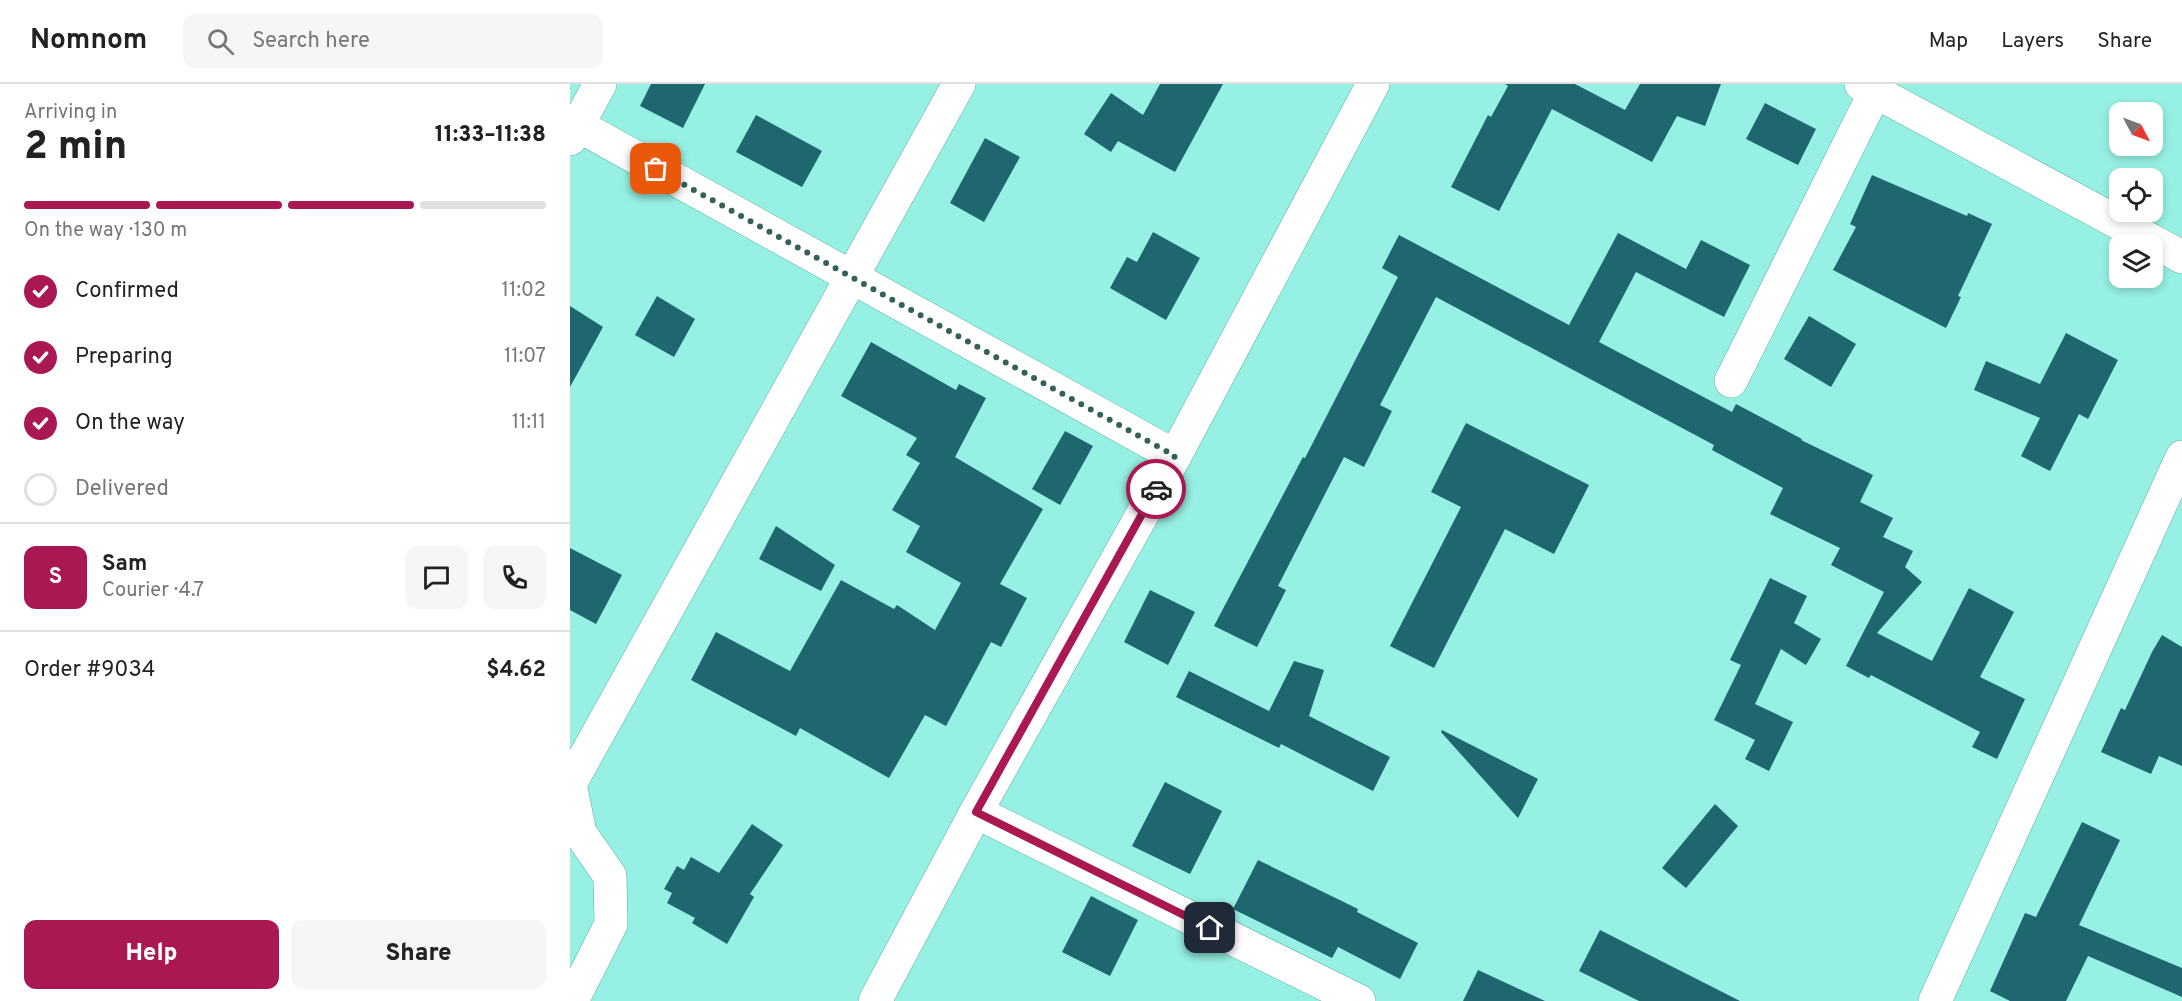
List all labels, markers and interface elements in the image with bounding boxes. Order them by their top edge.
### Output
search box [183,14,603,68]
text: Nomnom [30,23,147,59]
icon: search [204,25,237,58]
text: Search here [252,28,370,55]
text: Map [1929,28,1968,55]
text: Layers [2001,28,2064,55]
text: Share [2097,28,2152,55]
text: Arriving in [24,100,117,126]
north arrow [2109,102,2163,156]
map controls [2109,102,2163,288]
text: 11:33–11:38 [435,122,546,149]
text: 2 min [24,124,127,173]
pin [630,143,681,194]
icon: bag [639,152,672,185]
button: locate [2109,168,2163,222]
text: On the way · 130 m [24,218,187,244]
button: layers [2109,234,2163,288]
icon: check [24,275,57,308]
text: Confirmed [75,278,179,305]
text: 11:02 [502,278,546,304]
icon: check [24,341,57,374]
text: Preparing [75,344,173,371]
text: 11:07 [504,344,546,370]
icon: check [24,407,57,440]
text: On the way [75,410,185,437]
text: 11:11 [512,410,546,436]
courier [1126,459,1186,519]
icon: car [1140,473,1173,506]
text: Delivered [75,476,169,503]
button: chat [405,546,468,609]
button: phone [483,546,546,609]
text: Sam [102,551,147,578]
text: S [49,564,62,591]
text: Courier · 4.7 [102,578,204,604]
text: Order #9034 [24,657,155,684]
text: $4.62 [486,657,546,684]
pin [1184,902,1235,953]
icon: home [1193,911,1226,944]
button: Help [24,920,279,989]
button: Share [291,920,546,989]

